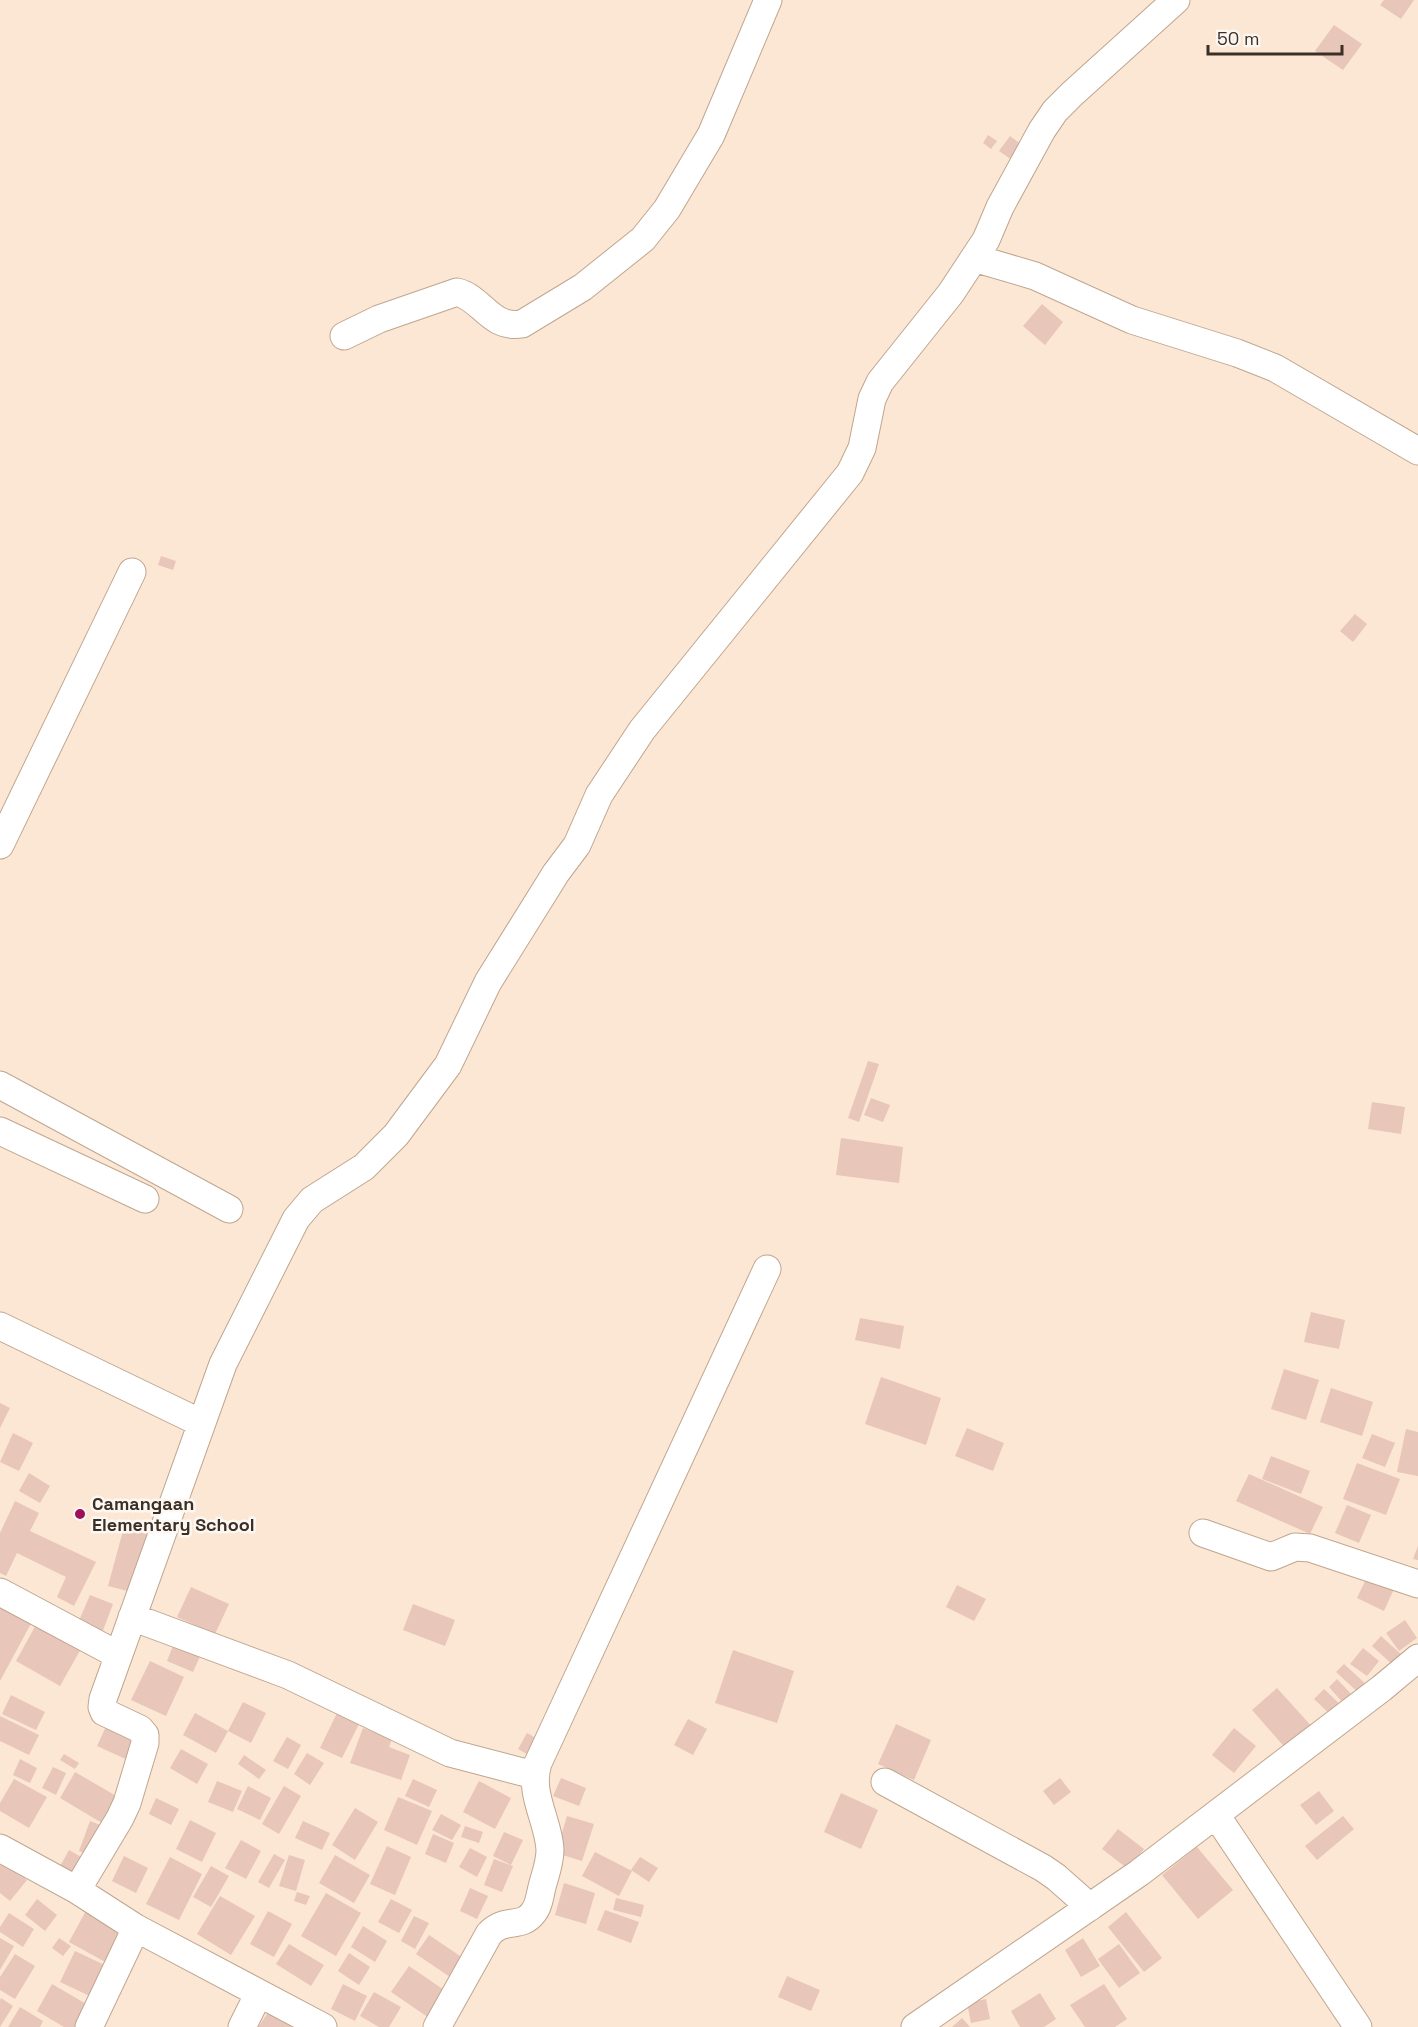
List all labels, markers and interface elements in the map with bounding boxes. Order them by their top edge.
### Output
scale bar [1208,18,1342,56]
text: 50 m [1217,27,1259,50]
place label: Camangaan Elementary School [92,1492,255,1536]
marker: Camangaan Elementary School [73,1507,87,1521]

